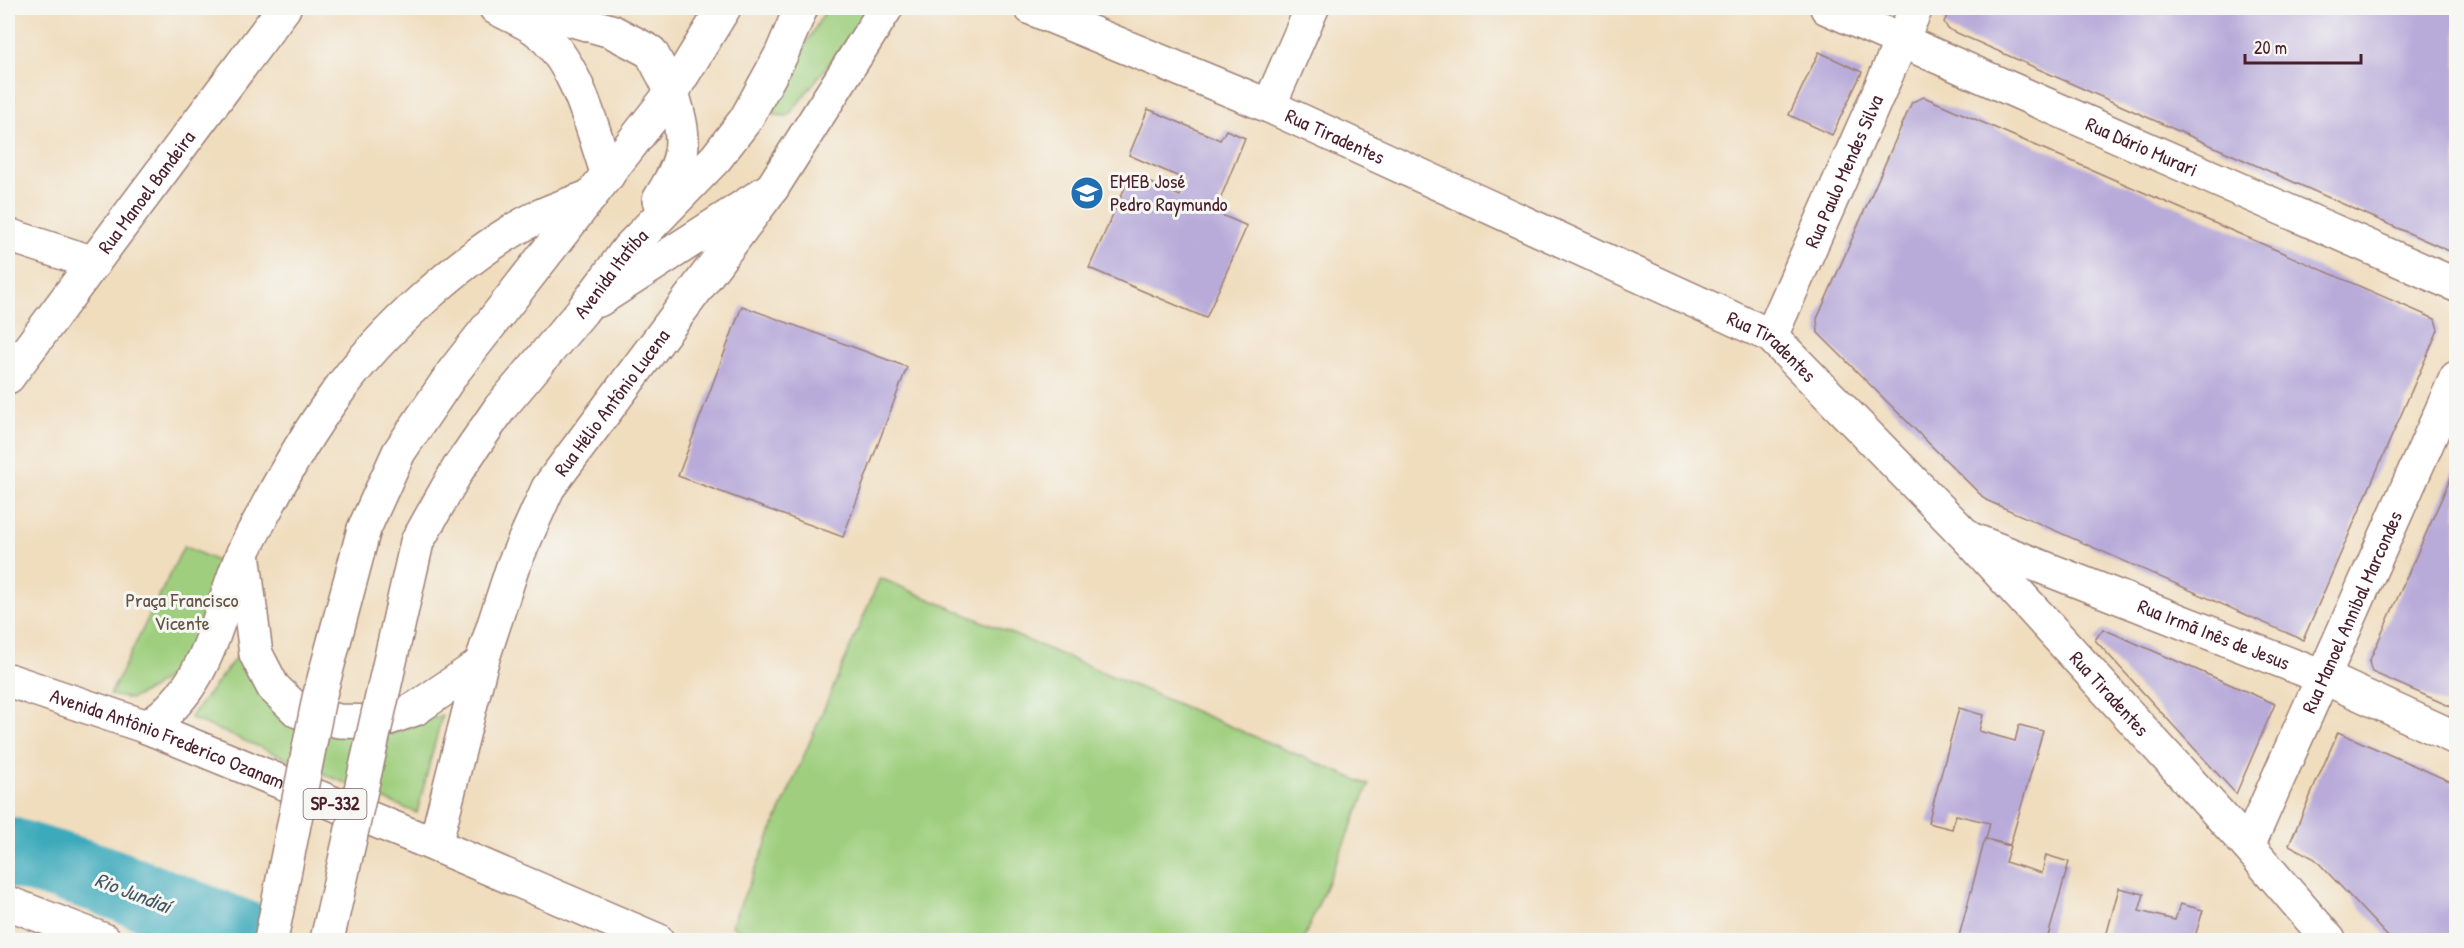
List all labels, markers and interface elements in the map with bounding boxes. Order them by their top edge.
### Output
scale bar [2245,27,2360,65]
text: 20 m [2254,35,2287,60]
street label: Rua Paulo Mendes Silva [1798,90,1889,252]
street label: Rua Tiradentes [1281,101,1389,170]
street label: Rua Dário Murari [2082,110,2202,183]
street label: Rua Manoel Bandeira [91,125,201,259]
place label: EMEB José Pedro Raymundo [1110,167,1228,217]
school or university icon: EMEB José Pedro Raymundo [1069,175,1105,211]
street label: Avenida Itatiba [567,222,654,324]
street label: Rua Tiradentes [1723,304,1823,388]
street label: Rua Hélio Antônio Lucena [548,323,675,481]
street label: Rua Manoel Annibal Marcondes [2295,506,2408,717]
park label: Praça Francisco Vicente [125,586,239,636]
street label: Rua Irmã Inês de Jesus [2134,592,2294,676]
street label: Rua Tiradentes [2064,645,2156,742]
street label: Avenida Antônio Frederico Ozanam [47,681,289,795]
road number: SP-332 [304,789,366,819]
water label: Rio Jundiaí [91,865,178,921]

